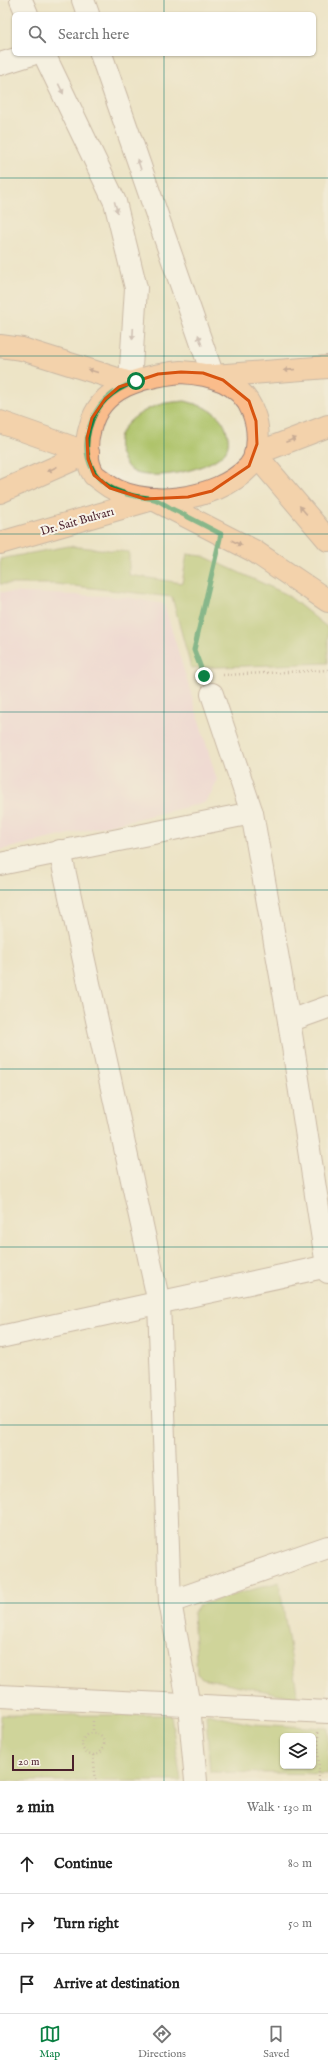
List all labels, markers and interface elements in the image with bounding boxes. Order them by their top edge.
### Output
search box [12,12,316,56]
icon: search [26,23,48,45]
text: Search here [58,25,129,44]
one-way arrow [58,83,64,95]
one-way arrow [136,157,142,169]
one-way arrow [113,201,119,213]
one-way arrow [130,328,136,341]
one-way arrow [197,333,203,345]
one-way arrow [283,367,295,374]
one-way arrow [87,368,99,374]
route start [127,372,145,390]
one-way arrow [286,436,298,442]
one-way arrow [46,466,58,472]
street label: Dr. Sait Bulvarı [39,504,116,539]
one-way arrow [298,504,307,515]
one-way arrow [232,540,243,546]
route end [195,667,213,685]
map controls [280,1733,316,1769]
button: layers [280,1733,316,1769]
scale bar [12,1753,74,1772]
text: 20 m [18,1755,39,1769]
text: 2 min [16,1797,54,1818]
text: Walk · 130 m [247,1799,312,1816]
icon: ahead [16,1853,38,1875]
text: Continue [54,1854,112,1873]
text: 80 m [288,1855,312,1872]
icon: right [16,1913,38,1935]
text: Turn right [54,1914,119,1933]
text: 50 m [288,1915,312,1932]
icon: arrive [16,1973,38,1995]
text: Arrive at destination [54,1974,180,1993]
tab: Map [39,2023,61,2061]
tab: Directions [138,2023,186,2061]
tab: Saved [263,2023,289,2061]

